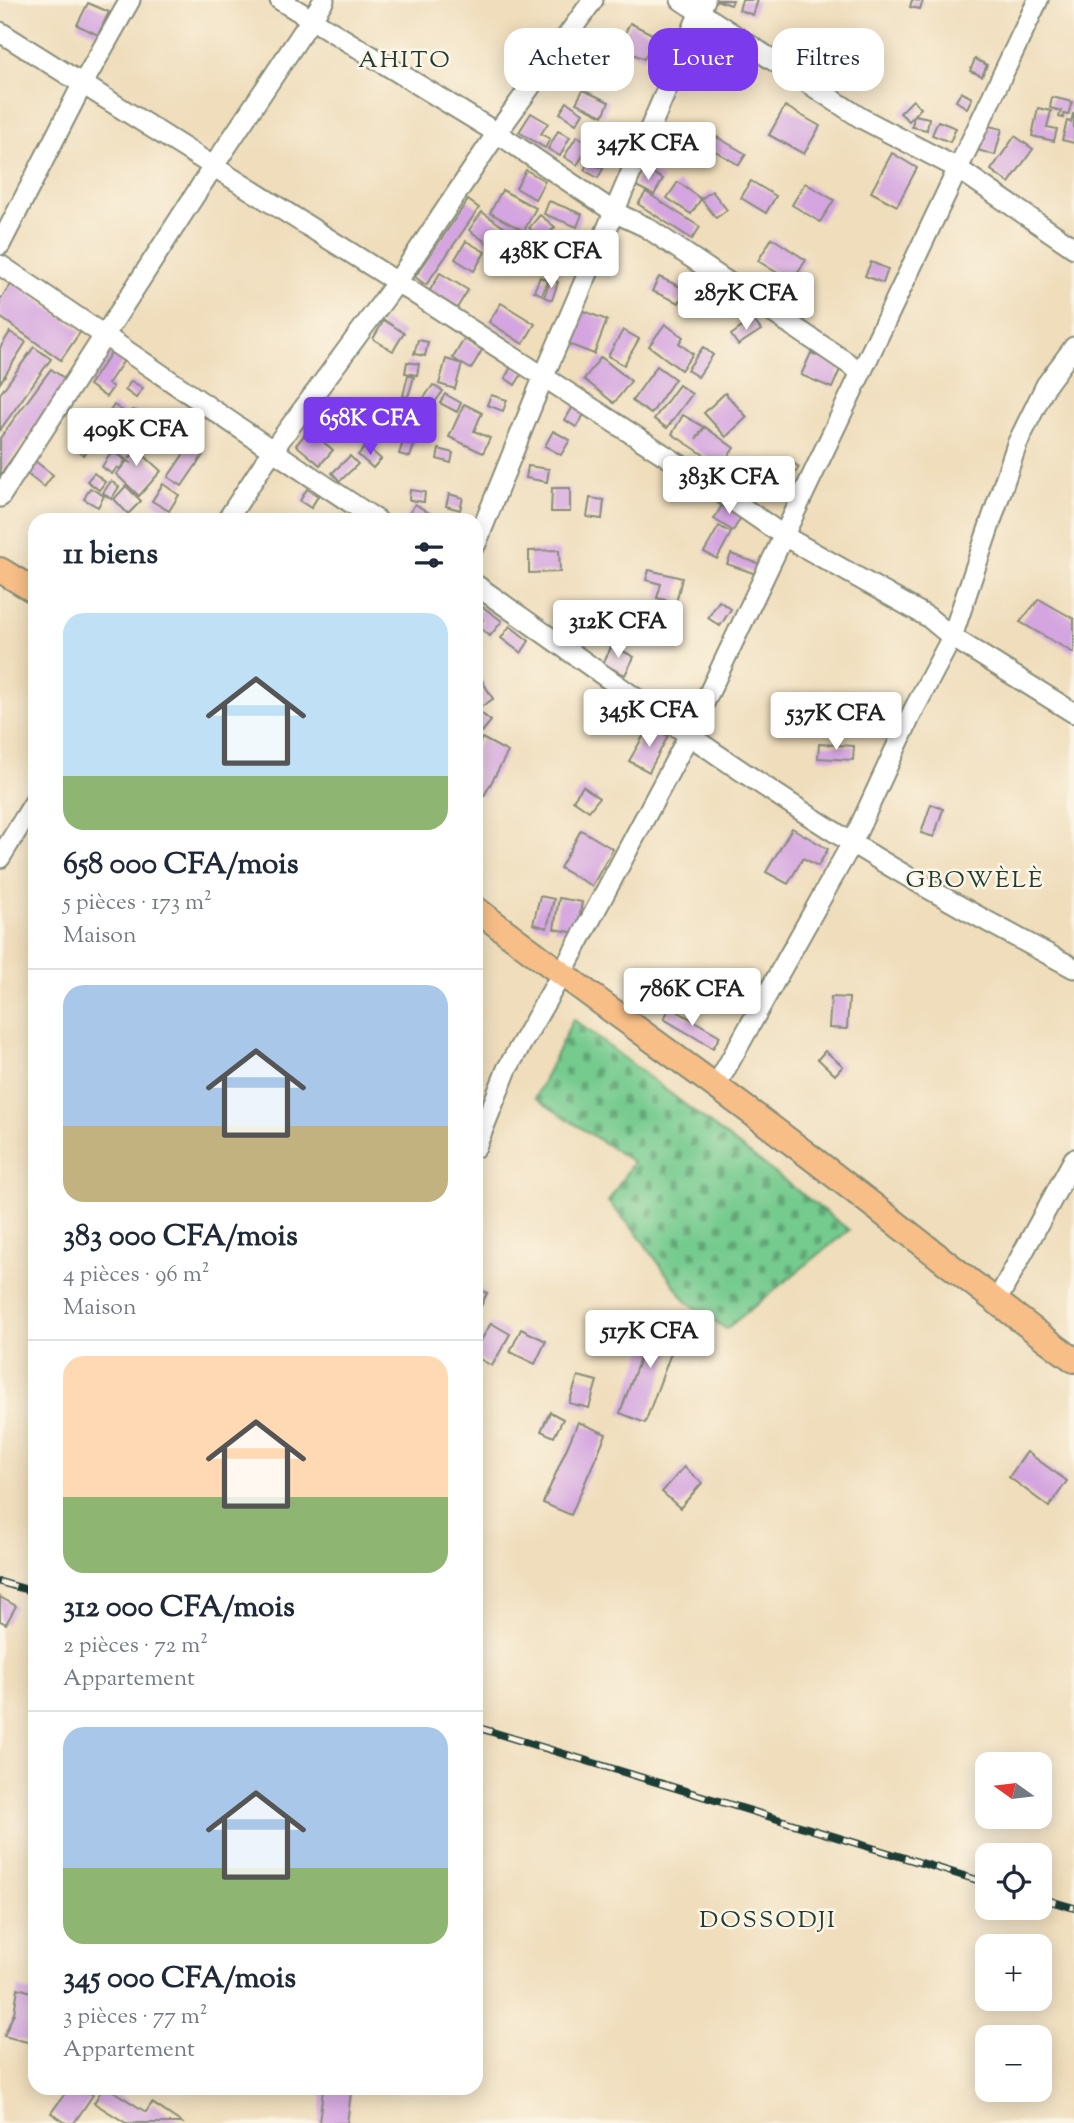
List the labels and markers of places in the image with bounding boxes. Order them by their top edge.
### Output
pin: 347K CFA [576,122,720,182]
pin: 438K CFA [479,230,623,290]
pin: 287K CFA [674,272,818,332]
pin: 658K CFA [298,398,442,457]
pin: 409K CFA [64,408,208,468]
pin: 383K CFA [657,456,801,516]
pin: 312K CFA [546,600,690,660]
pin: 345K CFA [577,690,721,749]
pin: 537K CFA [764,692,908,752]
pin: 786K CFA [620,968,764,1028]
pin: 517K CFA [578,1310,722,1370]

